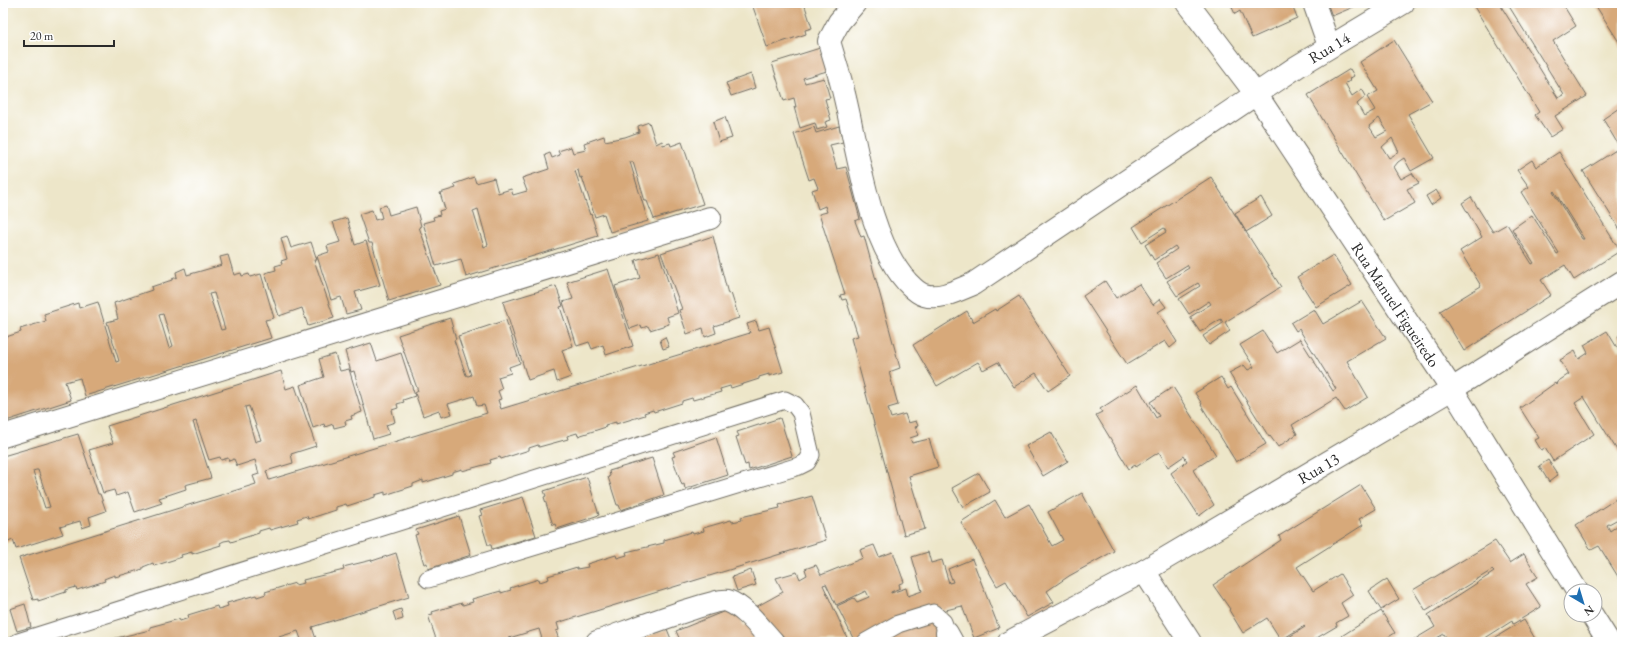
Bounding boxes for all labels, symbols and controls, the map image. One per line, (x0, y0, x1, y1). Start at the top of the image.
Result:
scale bar (24, 22, 114, 48)
street label: Rua 14 (1305, 27, 1354, 68)
text: 20 m (30, 28, 54, 44)
street label: Rua Manuel Figueiredo (1347, 239, 1444, 371)
street label: Rua 13 (1294, 448, 1343, 489)
north arrow (1563, 583, 1603, 623)
text: N (1581, 603, 1597, 619)

